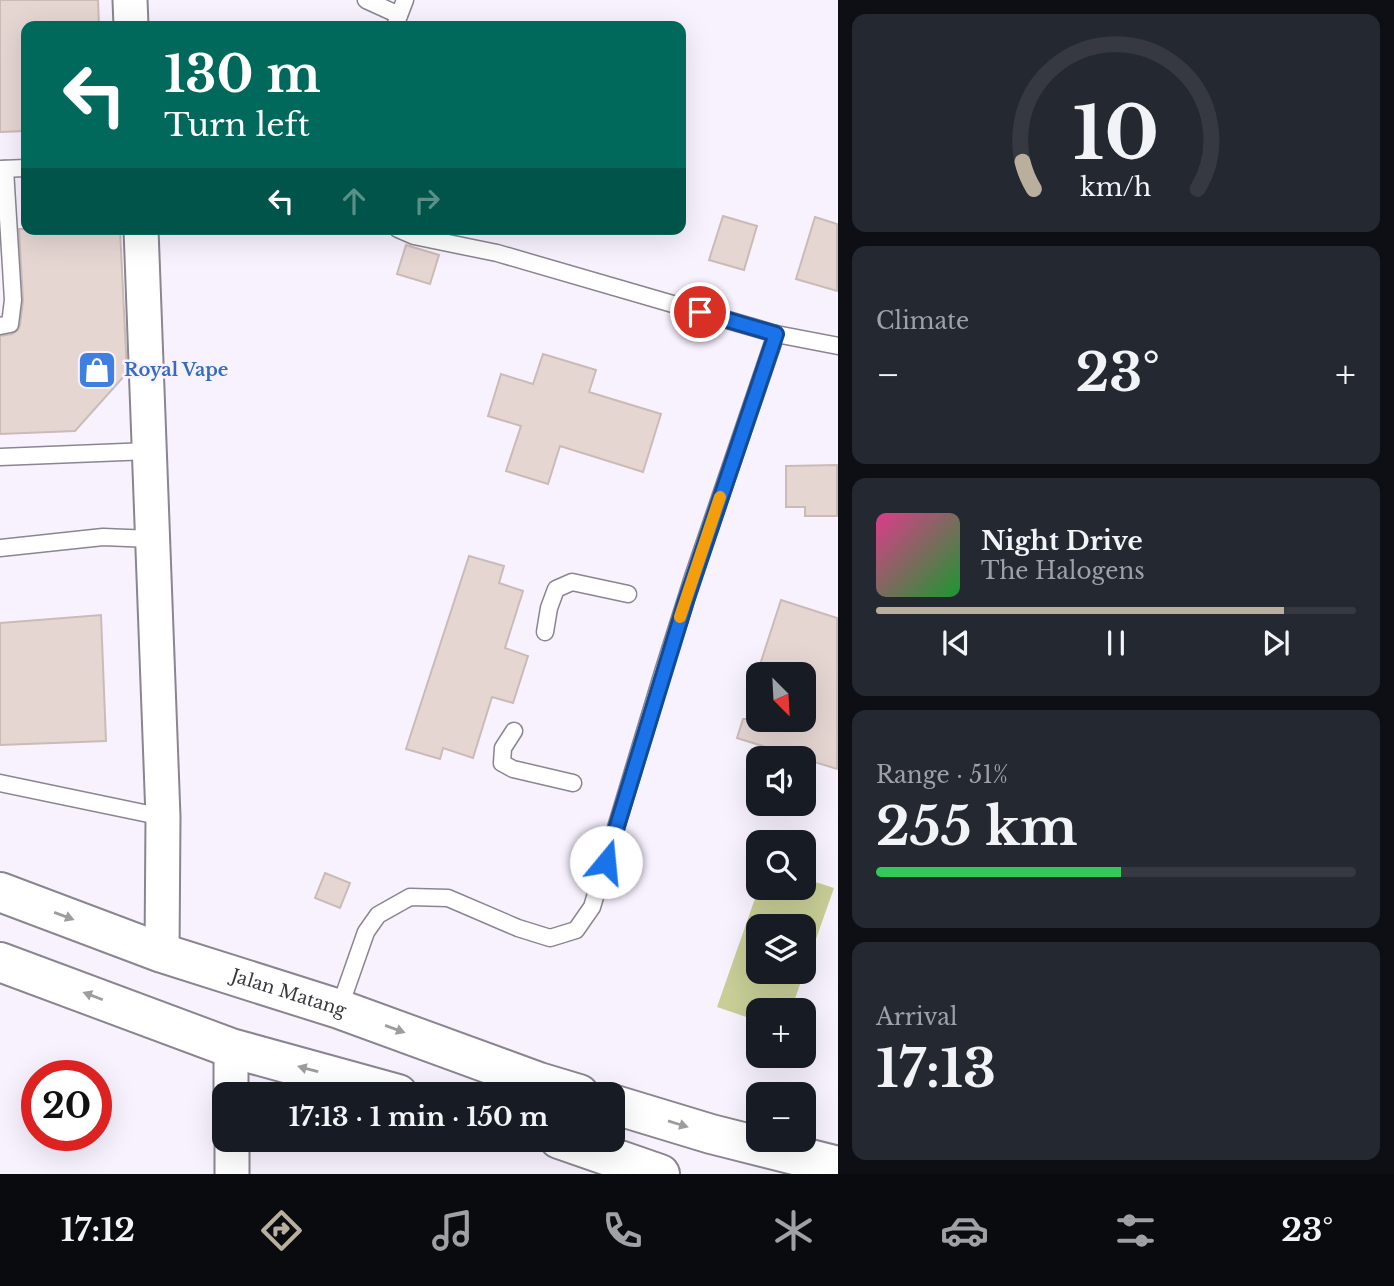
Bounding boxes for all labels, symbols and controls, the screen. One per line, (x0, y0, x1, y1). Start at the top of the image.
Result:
text: 130 m (164, 44, 321, 105)
icon: left (49, 49, 140, 140)
text: 10 (1073, 88, 1159, 179)
text: Turn left (164, 105, 310, 145)
text: km/h (1081, 172, 1151, 203)
icon: left (262, 182, 300, 220)
icon: ahead (335, 182, 373, 220)
icon: right (408, 182, 446, 220)
pin (670, 282, 730, 342)
icon: arrive (681, 293, 719, 331)
text: Climate (876, 307, 969, 335)
text: 23° (1075, 341, 1160, 405)
shop icon: Royal Vape (76, 349, 118, 391)
text: − (876, 351, 900, 398)
text: + (1335, 351, 1356, 398)
place label: Royal Vape (124, 359, 228, 381)
text: Night Drive (981, 525, 1143, 557)
text: The Halogens (981, 557, 1145, 585)
icon: previous (937, 624, 975, 662)
icon: pause (1097, 624, 1135, 662)
icon: next (1257, 624, 1295, 662)
north arrow (746, 662, 816, 732)
map controls (746, 662, 816, 1152)
button: sound (746, 746, 816, 816)
text: Range · 51% (876, 761, 1008, 789)
text: 255 km (876, 795, 1078, 859)
position arrow (569, 825, 643, 899)
button: search (746, 830, 816, 900)
one-way arrow (54, 911, 75, 922)
button: layers (746, 914, 816, 984)
street label: Jalan Matang (227, 964, 350, 1022)
one-way arrow (83, 990, 104, 1001)
button: + (746, 998, 816, 1068)
text: Arrival (876, 1003, 957, 1031)
one-way arrow (385, 1024, 406, 1035)
text: 17:13 (876, 1037, 996, 1101)
speed limit sign: 20 (21, 1060, 112, 1151)
one-way arrow (297, 1063, 319, 1074)
button: − (746, 1082, 816, 1152)
text: 17:13 · 1 min · 150 m (289, 1101, 548, 1133)
one-way arrow (668, 1119, 689, 1129)
icon: directions (257, 1206, 306, 1255)
icon: music (428, 1206, 477, 1255)
icon: phone (598, 1206, 647, 1255)
icon: climate (769, 1206, 818, 1255)
icon: car (940, 1206, 989, 1255)
icon: filters (1111, 1206, 1160, 1255)
text: 17:12 (61, 1210, 135, 1250)
text: 23° (1281, 1210, 1333, 1250)

